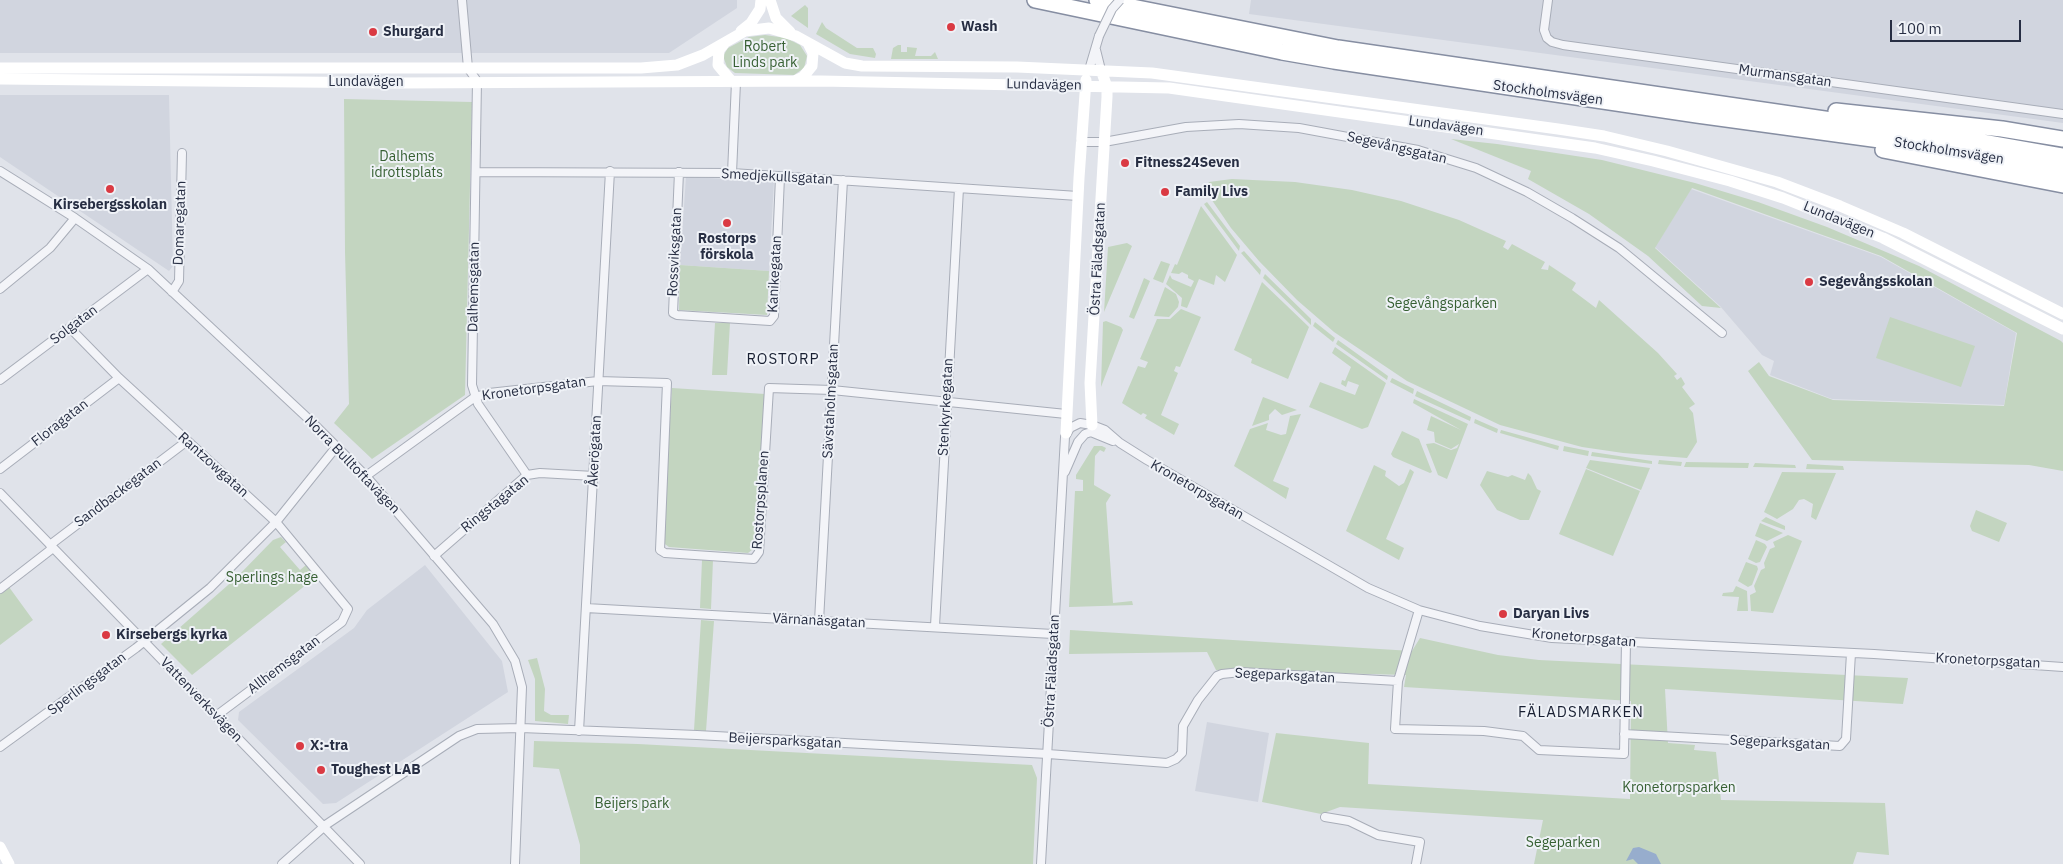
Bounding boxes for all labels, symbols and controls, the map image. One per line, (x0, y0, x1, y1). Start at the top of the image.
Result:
scale bar (1893, 10, 2024, 42)
place label: Wash (961, 19, 998, 35)
text: 100 m (1898, 19, 1942, 38)
marker: Wash (945, 21, 957, 33)
place label: Shurgard (383, 24, 444, 40)
marker: Shurgard (367, 26, 379, 38)
park label: Robert Linds park (733, 39, 797, 72)
street label: Murmansgatan (1737, 61, 1833, 91)
street label: Lundavägen (328, 74, 404, 90)
street label: Lundavägen (1006, 76, 1082, 94)
street label: Stockholmsvägen (1492, 77, 1604, 109)
street label: Lundavägen (1407, 112, 1485, 140)
street label: Segevångsgatan (1345, 128, 1449, 168)
street label: Stockholmsvägen (1893, 134, 2005, 168)
park label: Dalhems idrottsplats (371, 149, 443, 182)
place label: Fitness24Seven (1135, 155, 1240, 171)
marker: Fitness24Seven (1119, 157, 1131, 169)
street label: Smedjekullsgatan (721, 166, 833, 188)
street label: Domaregatan (170, 180, 190, 266)
marker: Kirsebergsskolan (104, 183, 116, 195)
place label: Family Livs (1175, 184, 1248, 200)
marker: Family Livs (1159, 186, 1171, 198)
place label: Kirsebergsskolan (53, 197, 167, 213)
street label: Lundavägen (1801, 198, 1877, 242)
street label: Östra Fäladsgatan (1087, 202, 1109, 316)
street label: Rossviksgatan (664, 207, 686, 297)
marker: Rostorps förskola (721, 217, 733, 229)
place label: Rostorps förskola (698, 231, 756, 264)
street label: Kanikegatan (765, 235, 785, 313)
street label: Dalhemsgatan (465, 242, 483, 332)
place label: Segevångsskolan (1819, 274, 1933, 290)
marker: Segevångsskolan (1803, 276, 1815, 288)
park label: Segevångsparken (1387, 296, 1497, 312)
street label: Solgatan (47, 302, 101, 348)
street label: Sävstaholmsgatan (820, 343, 842, 459)
district label: ROSTORP (746, 351, 820, 369)
street label: Stenkyrkegatan (935, 358, 957, 456)
street label: Kronetorpsgatan (481, 373, 587, 405)
street label: Floragatan (28, 396, 92, 450)
street label: Norra Bulltoftavägen (301, 412, 403, 518)
street label: Åkerögatan (585, 415, 605, 487)
street label: Rantzowgatan (174, 429, 252, 501)
street label: Rostorpsplanen (749, 450, 773, 550)
street label: Sandbackegatan (71, 455, 165, 531)
street label: Kronetorpsgatan (1147, 456, 1247, 524)
street label: Ringstagatan (458, 472, 532, 536)
park label: Sperlings hage (226, 570, 318, 586)
place label: Daryan Livs (1513, 606, 1589, 622)
marker: Daryan Livs (1497, 608, 1509, 620)
street label: Värnanäsgatan (772, 610, 866, 632)
street label: Östra Fäladsgatan (1041, 614, 1063, 728)
street label: Kronetorpsgatan (1531, 625, 1637, 651)
place label: Kirsebergs kyrka (116, 627, 227, 643)
marker: Kirsebergs kyrka (100, 629, 112, 641)
street label: Allhemsgatan (245, 632, 323, 698)
street label: Sperlingsgatan (45, 649, 129, 719)
street label: Kronetorpsgatan (1935, 650, 2041, 672)
street label: Vattenverksvägen (156, 654, 246, 746)
street label: Segeparksgatan (1234, 665, 1336, 687)
district label: FÄLADSMARKEN (1517, 704, 1645, 722)
street label: Beijersparksgatan (728, 730, 842, 752)
street label: Segeparksgatan (1729, 732, 1831, 754)
place label: X:-tra (310, 738, 348, 754)
marker: X:-tra (294, 740, 306, 752)
place label: Toughest LAB (331, 762, 421, 778)
marker: Toughest LAB (315, 764, 327, 776)
park label: Kronetorpsparken (1622, 780, 1736, 796)
park label: Beijers park (595, 796, 669, 812)
park label: Segeparken (1526, 835, 1600, 851)

